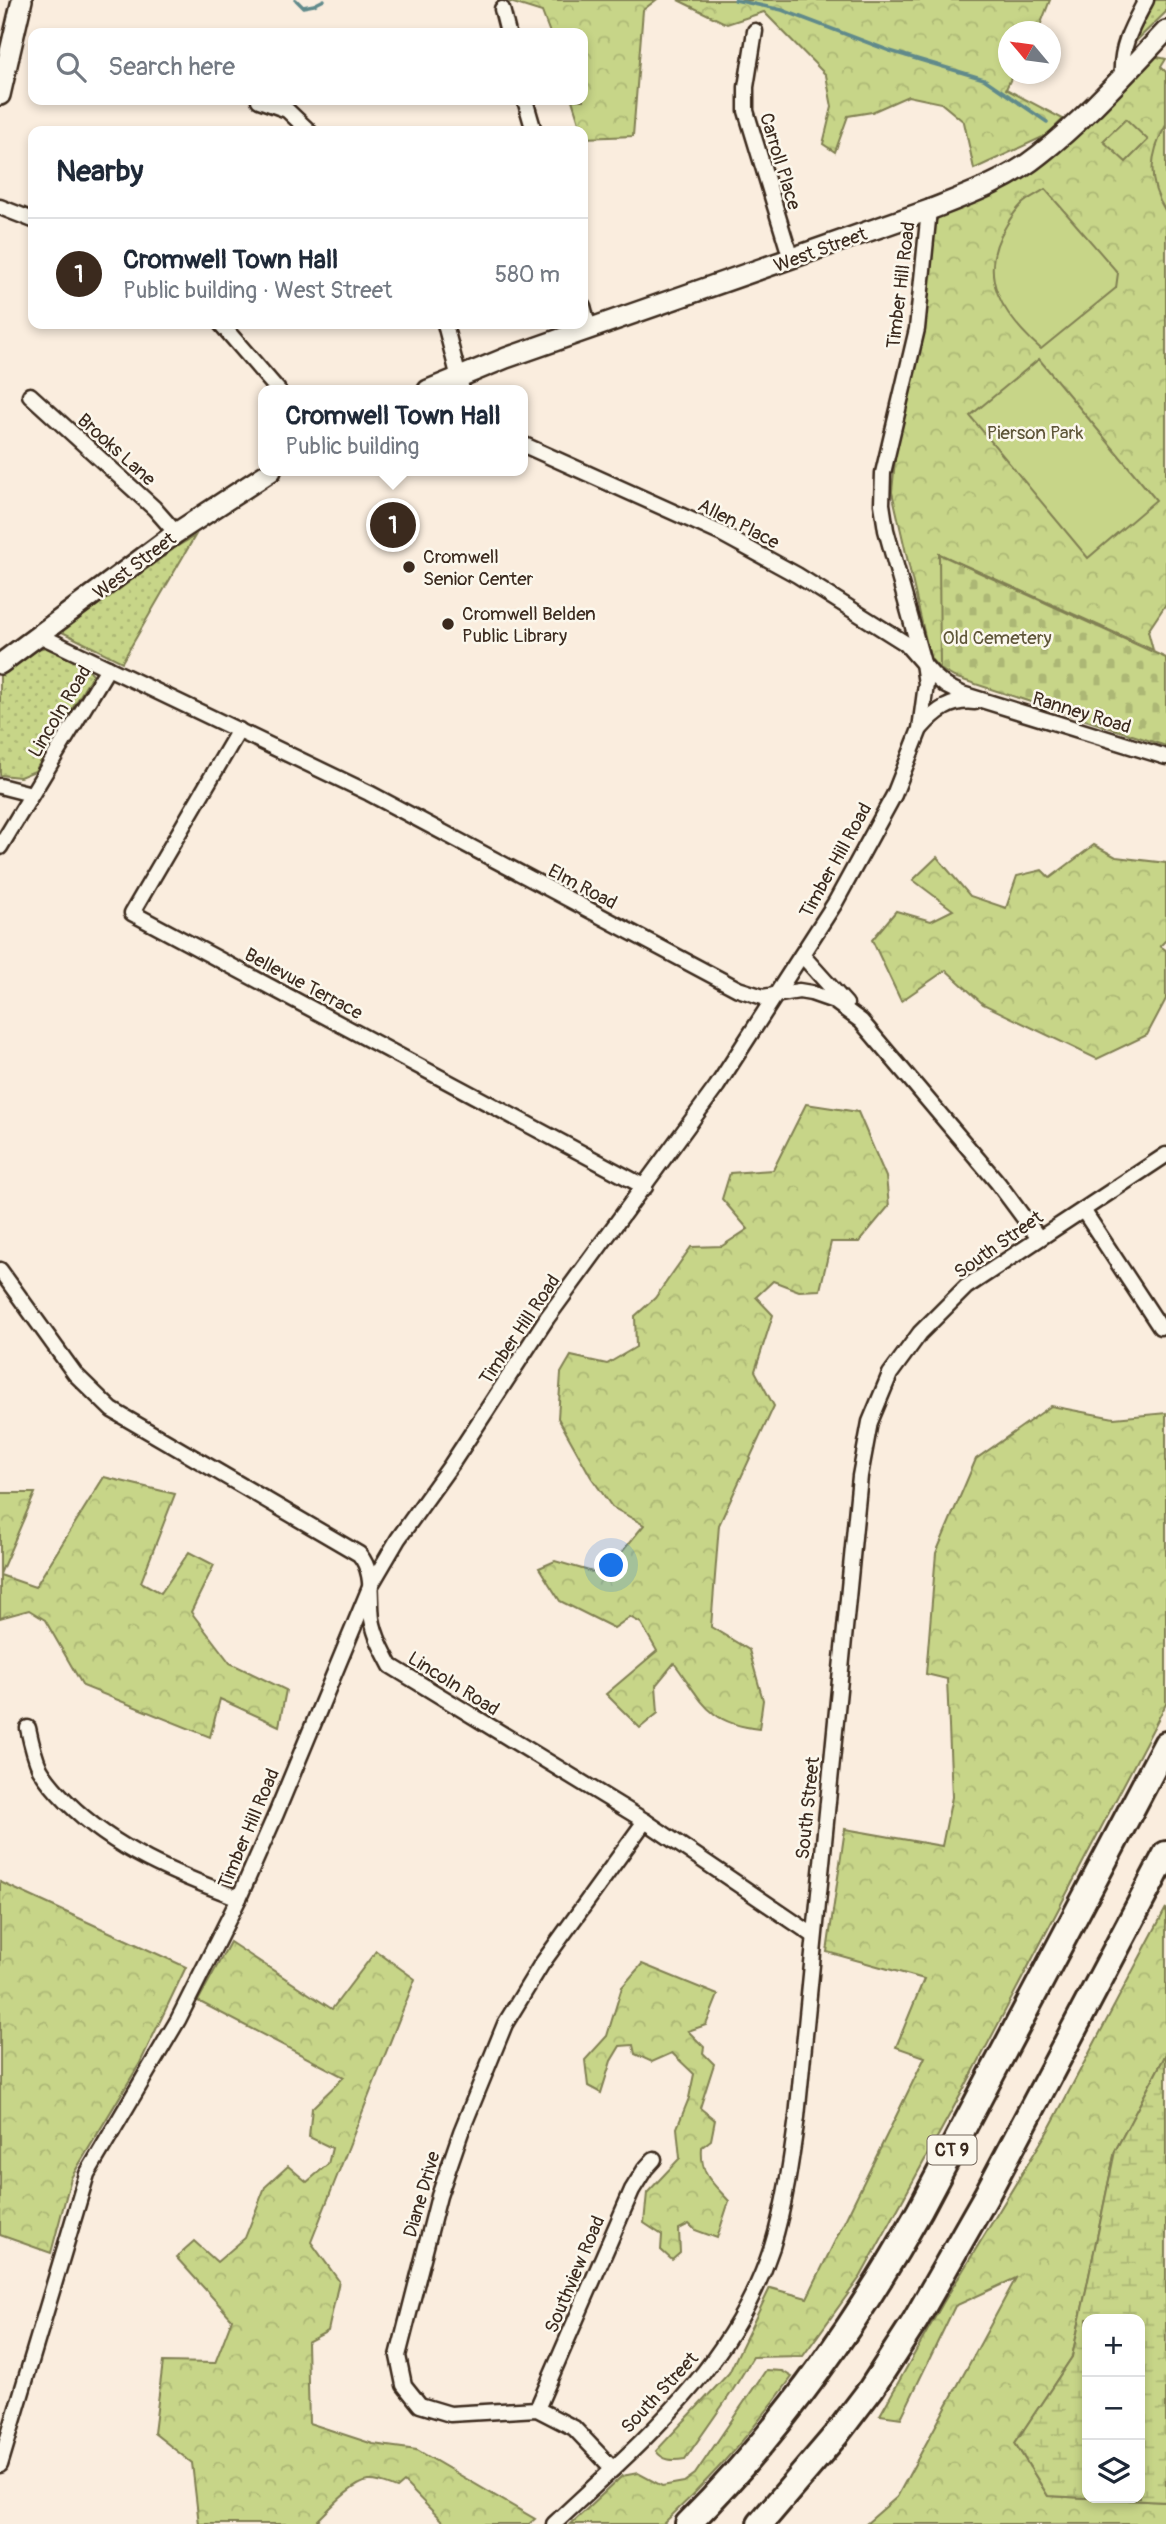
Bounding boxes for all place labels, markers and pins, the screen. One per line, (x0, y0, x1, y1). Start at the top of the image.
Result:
pin: 1 (370, 499, 416, 551)
place label: Cromwell Senior Center (423, 545, 534, 591)
marker: Cromwell Senior Center (401, 559, 417, 575)
place label: Cromwell Belden Public Library (462, 602, 596, 648)
marker: Cromwell Belden Public Library (440, 616, 456, 632)

